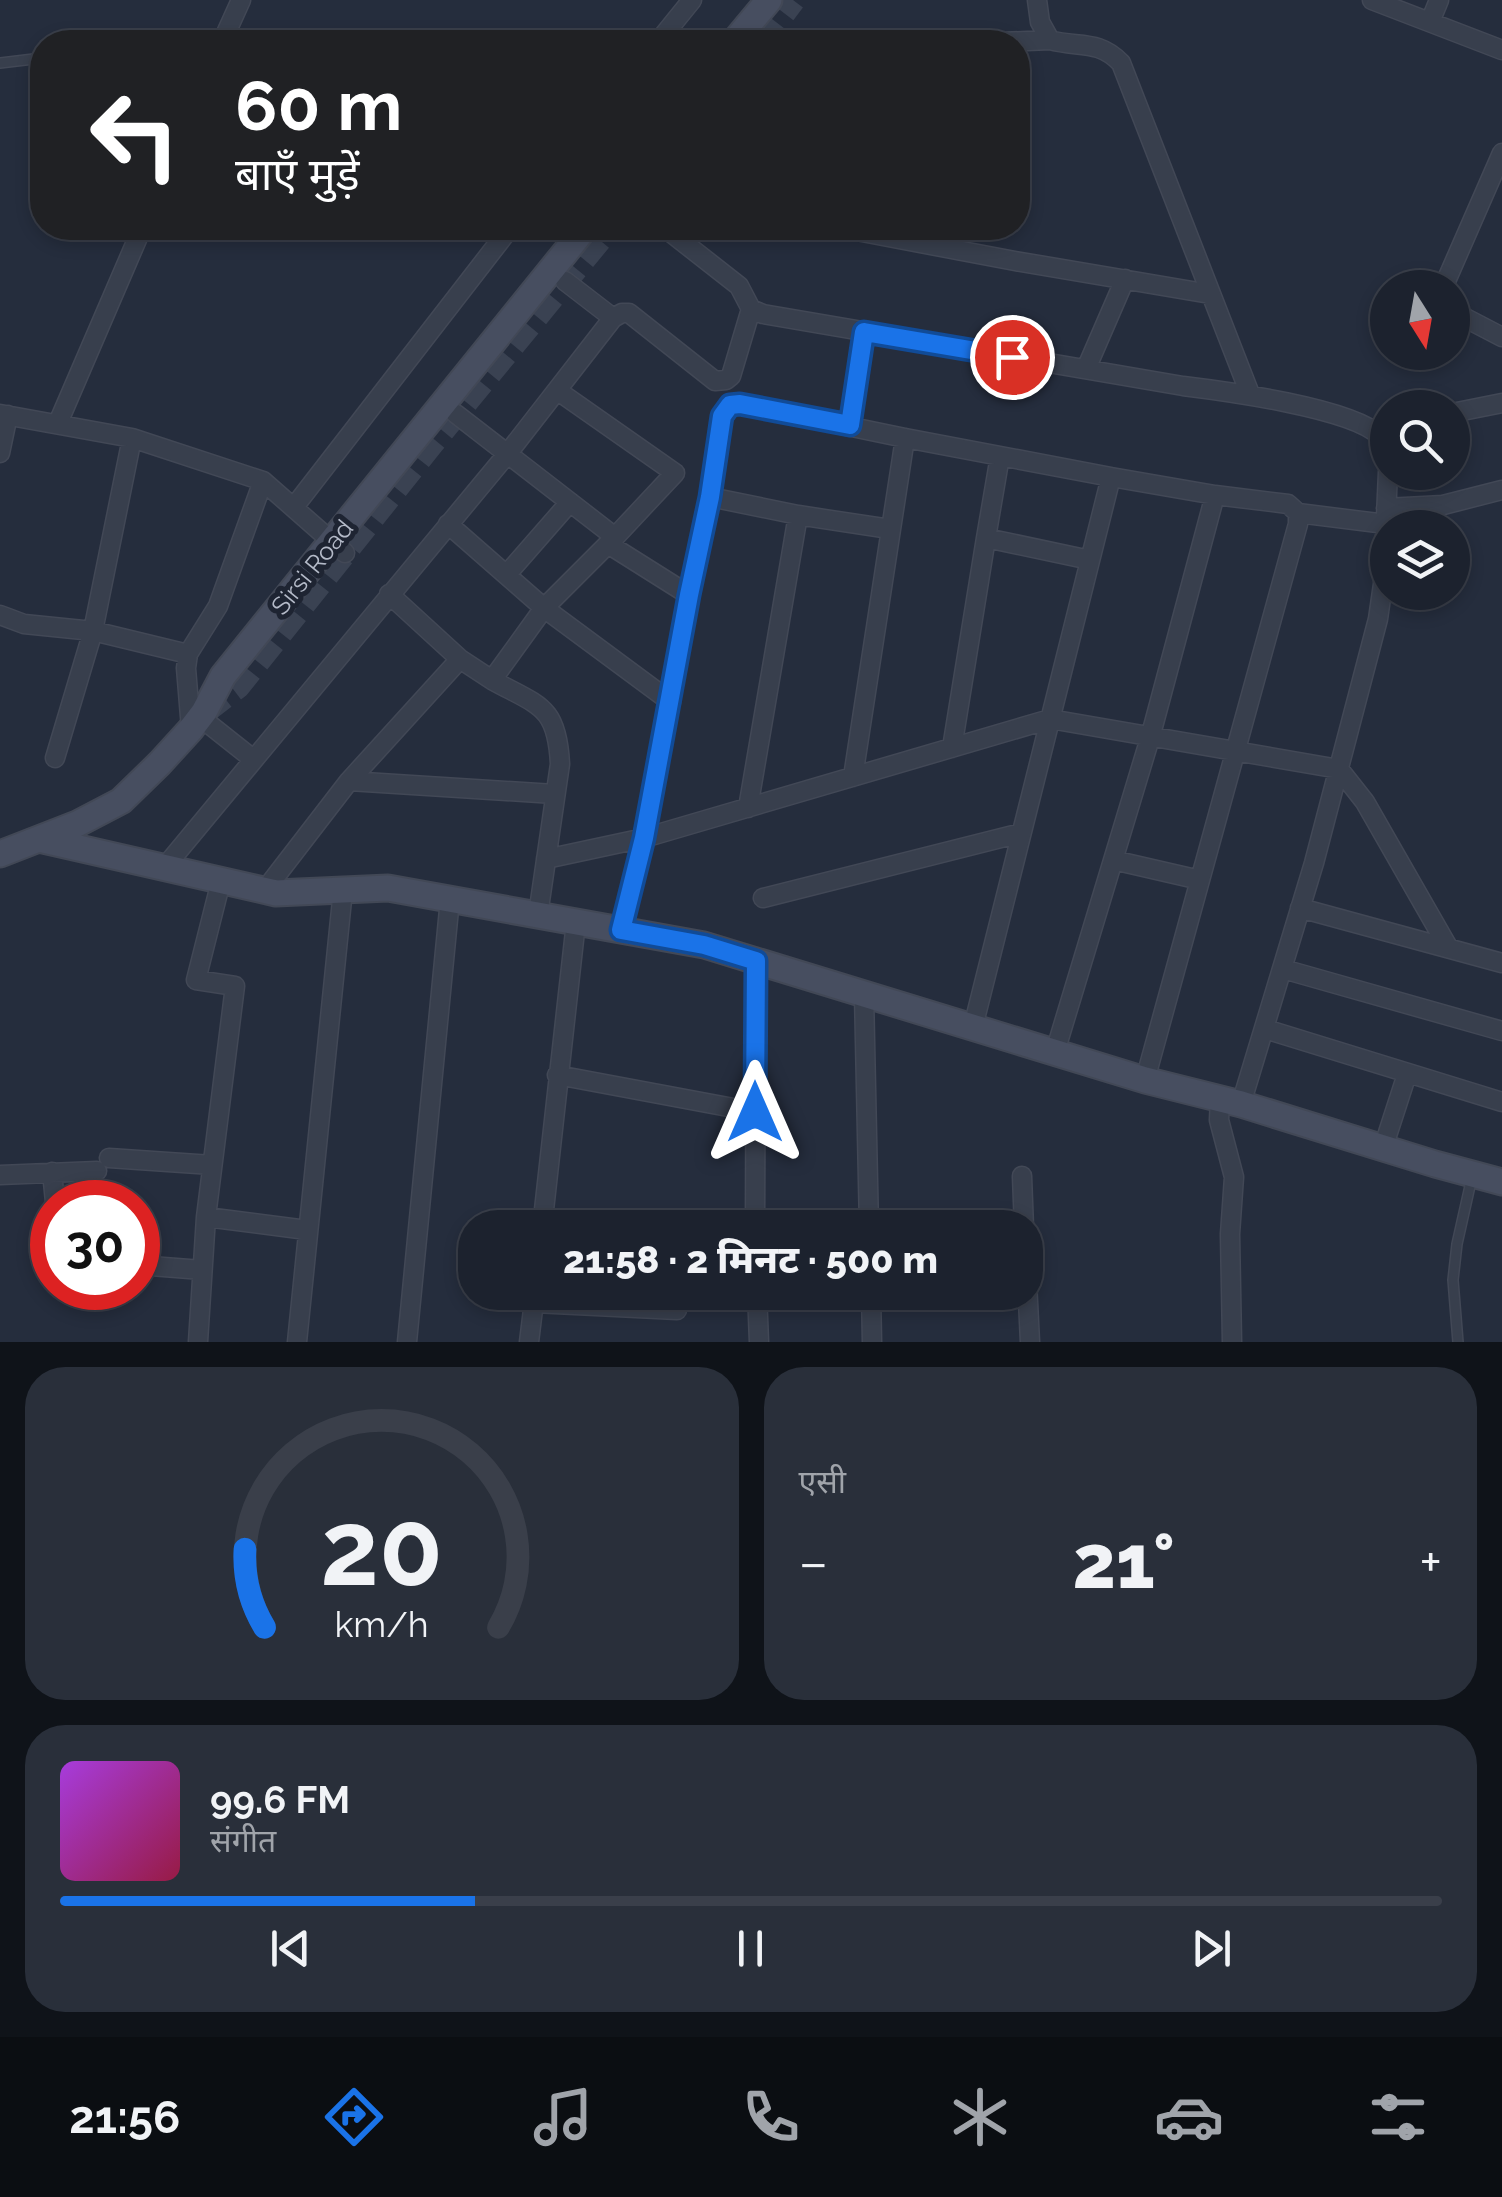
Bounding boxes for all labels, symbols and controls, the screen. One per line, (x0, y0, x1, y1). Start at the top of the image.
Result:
text: 60 m (235, 64, 402, 146)
icon: left (70, 70, 200, 200)
text: बाएँ मुड़ें (235, 148, 360, 201)
north arrow (1370, 270, 1470, 370)
map controls (1370, 270, 1470, 610)
pin (970, 315, 1055, 400)
icon: arrive (985, 330, 1040, 385)
button: search (1370, 390, 1470, 490)
button: layers (1370, 510, 1470, 610)
street label: Sirsi Road (265, 514, 359, 620)
position arrow (703, 1060, 807, 1164)
speed limit sign: 30 (30, 1180, 160, 1310)
text: 21:58 · 2 मिनट · 500 m (563, 1237, 938, 1282)
text: एसी (799, 1463, 846, 1500)
text: 20 (320, 1487, 443, 1609)
text: 21° (1072, 1517, 1175, 1606)
text: − (799, 1530, 828, 1595)
text: + (1419, 1530, 1442, 1595)
text: km/h (335, 1603, 429, 1645)
text: 99.6 FM (210, 1777, 350, 1822)
text: संगीत (210, 1822, 276, 1859)
icon: previous (263, 1921, 318, 1976)
icon: pause (723, 1921, 778, 1976)
icon: next (1184, 1921, 1239, 1976)
icon: directions (319, 2082, 389, 2152)
icon: music (528, 2082, 598, 2152)
icon: phone (736, 2082, 806, 2152)
icon: climate (945, 2082, 1015, 2152)
icon: car (1154, 2082, 1224, 2152)
icon: filters (1363, 2082, 1433, 2152)
text: 21:56 (69, 2091, 180, 2144)

